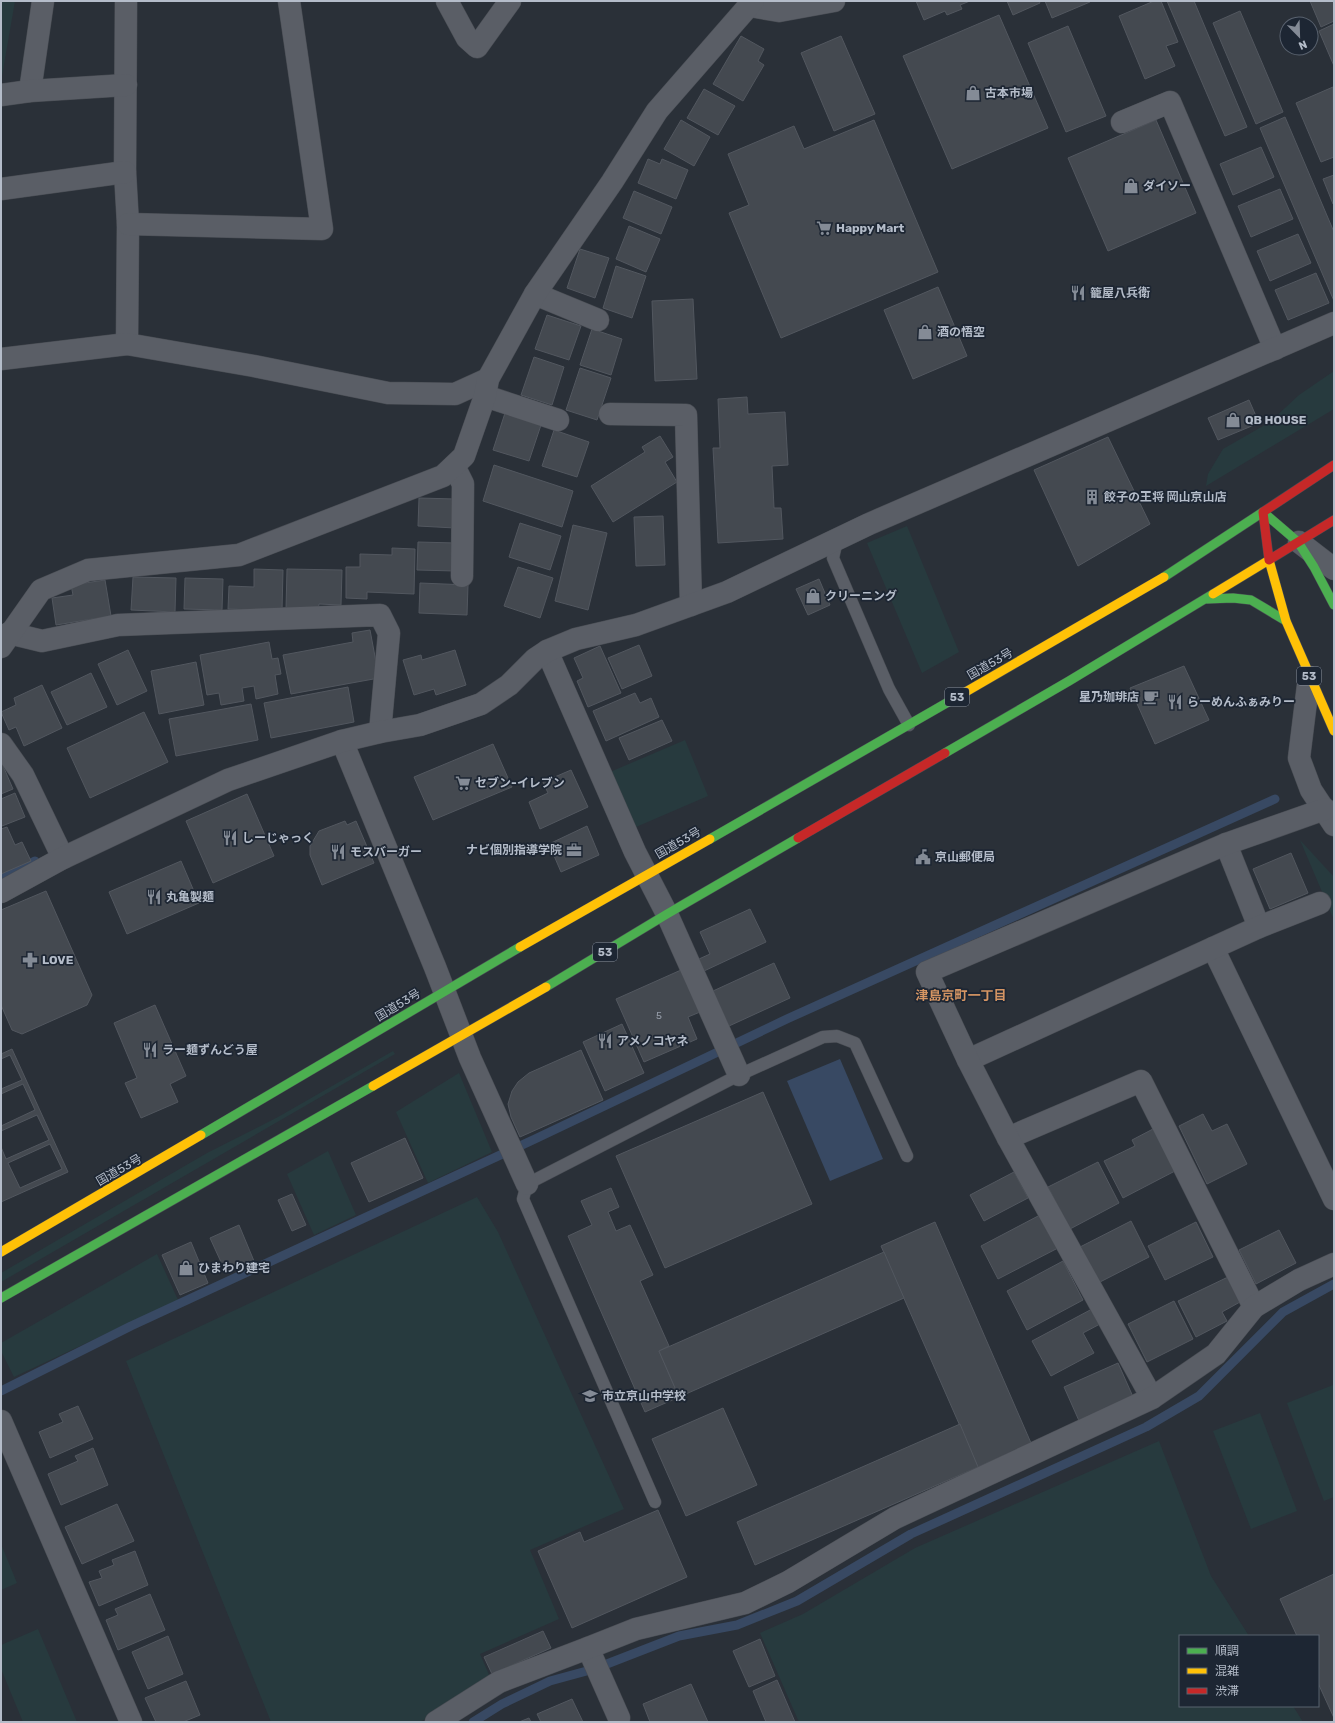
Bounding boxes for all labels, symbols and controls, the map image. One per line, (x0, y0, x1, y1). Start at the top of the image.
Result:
north arrow (1279, 16, 1319, 56)
text: N (1296, 37, 1309, 52)
shop icon: 古本市場 (964, 84, 982, 102)
place label: 古本市場 (985, 86, 1033, 100)
shop icon: ダイソー (1122, 177, 1140, 195)
place label: ダイソー (1143, 179, 1191, 193)
supermarket icon: Happy Mart (815, 219, 833, 237)
place label: Happy Mart (836, 221, 905, 235)
restaurant icon: 籠屋八兵衛 (1069, 284, 1087, 302)
place label: 籠屋八兵衛 (1090, 286, 1150, 300)
shop icon: 酒の悟空 (916, 323, 934, 341)
place label: 酒の悟空 (937, 325, 985, 339)
shop icon: QB HOUSE (1224, 411, 1242, 429)
place label: QB HOUSE (1245, 413, 1307, 427)
building icon: 餃子の王将 岡山京山店 (1083, 488, 1101, 506)
place label: 餃子の王将 岡山京山店 (1103, 490, 1227, 504)
shop icon: クリーニング (804, 587, 822, 605)
place label: クリーニング (825, 589, 897, 603)
street label: 国道53号 (965, 645, 1015, 683)
road number: 53 (1297, 667, 1321, 685)
road number: 53 (945, 688, 969, 706)
cafe icon: 星乃珈琲店 (1142, 688, 1160, 706)
place label: 星乃珈琲店 (1079, 690, 1139, 704)
restaurant icon: らーめんふぁみりー (1166, 693, 1184, 711)
place label: らーめんふぁみりー (1187, 695, 1295, 709)
supermarket icon: セブン-イレブン (454, 774, 472, 792)
place label: セブン-イレブン (475, 776, 565, 790)
street label: 国道53号 (653, 824, 703, 862)
restaurant icon: しーじゃっく (221, 829, 239, 847)
place label: しーじゃっく (242, 831, 314, 845)
office icon: ナビ個別指導学院 (565, 841, 583, 859)
restaurant icon: モスバーガー (329, 843, 347, 861)
place label: ナビ個別指導学院 (466, 843, 562, 857)
place label: モスバーガー (350, 845, 422, 859)
public building icon: 京山郵便局 (914, 848, 932, 866)
place label: 京山郵便局 (935, 850, 995, 864)
restaurant icon: 丸亀製麺 (145, 888, 163, 906)
place label: 丸亀製麺 (166, 890, 214, 904)
road number: 53 (593, 943, 617, 961)
pharmacy icon: LOVE (21, 951, 39, 969)
place label: LOVE (42, 953, 74, 967)
street label: 国道53号 (373, 986, 423, 1024)
district label: 津島京町一丁目 (915, 988, 1007, 1003)
house number: 5 (656, 1010, 662, 1022)
restaurant icon: アメノコヤネ (596, 1032, 614, 1050)
place label: アメノコヤネ (617, 1034, 688, 1048)
restaurant icon: ラー麺ずんどう屋 (141, 1041, 159, 1059)
place label: ラー麺ずんどう屋 (162, 1043, 258, 1057)
street label: 国道53号 (94, 1151, 144, 1189)
shop icon: ひまわり建宅 (177, 1259, 195, 1277)
place label: ひまわり建宅 (198, 1261, 270, 1275)
school or university icon: 市立京山中学校 (581, 1387, 599, 1405)
place label: 市立京山中学校 (602, 1389, 686, 1403)
legend (1179, 1635, 1319, 1707)
text: 順調 (1215, 1644, 1239, 1658)
text: 混雑 (1215, 1664, 1239, 1678)
text: 渋滞 (1215, 1684, 1239, 1698)

